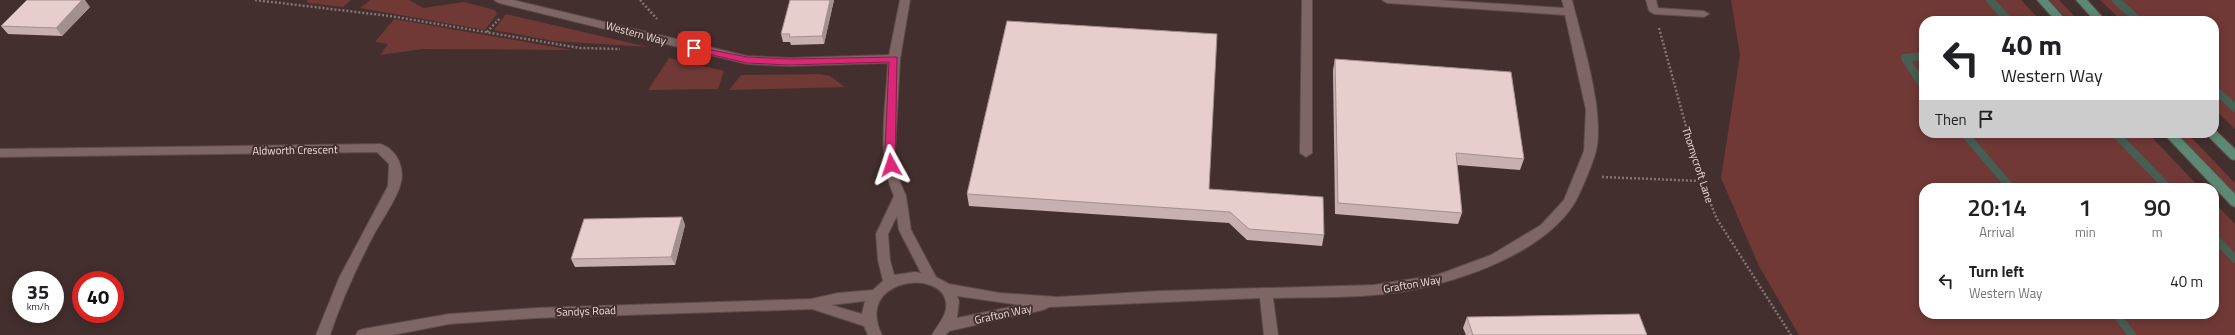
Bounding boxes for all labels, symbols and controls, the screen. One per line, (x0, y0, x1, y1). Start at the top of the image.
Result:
street label: Western Way (604, 17, 669, 49)
text: 40 m (2001, 23, 2062, 66)
pin (677, 31, 711, 65)
icon: left (1935, 32, 1987, 84)
icon: arrive (683, 37, 705, 59)
text: Western Way (2001, 62, 2103, 89)
text: Then (1935, 108, 1967, 131)
icon: arrive (1975, 108, 1997, 130)
street label: Thornycroft Lane (1678, 125, 1718, 205)
street label: Aldworth Crescent (252, 141, 338, 159)
position arrow (870, 144, 912, 186)
text: 20:14 (1967, 189, 2027, 225)
text: 1 (2079, 189, 2092, 225)
text: 90 (2144, 189, 2171, 225)
text: Arrival (1979, 222, 2015, 242)
text: min (2075, 222, 2096, 242)
text: m (2152, 222, 2163, 242)
text: Turn left (1969, 260, 2024, 283)
icon: left (1935, 270, 1957, 292)
text: 40 m (2170, 270, 2203, 293)
speed limit sign: 40 (72, 271, 124, 323)
street label: Grafton Way (1382, 271, 1443, 297)
text: 35 (27, 276, 49, 307)
text: Western Way (1969, 283, 2042, 303)
text: km/h (27, 299, 49, 314)
street label: Grafton Way (973, 300, 1034, 328)
street label: Sandys Road (556, 302, 616, 320)

